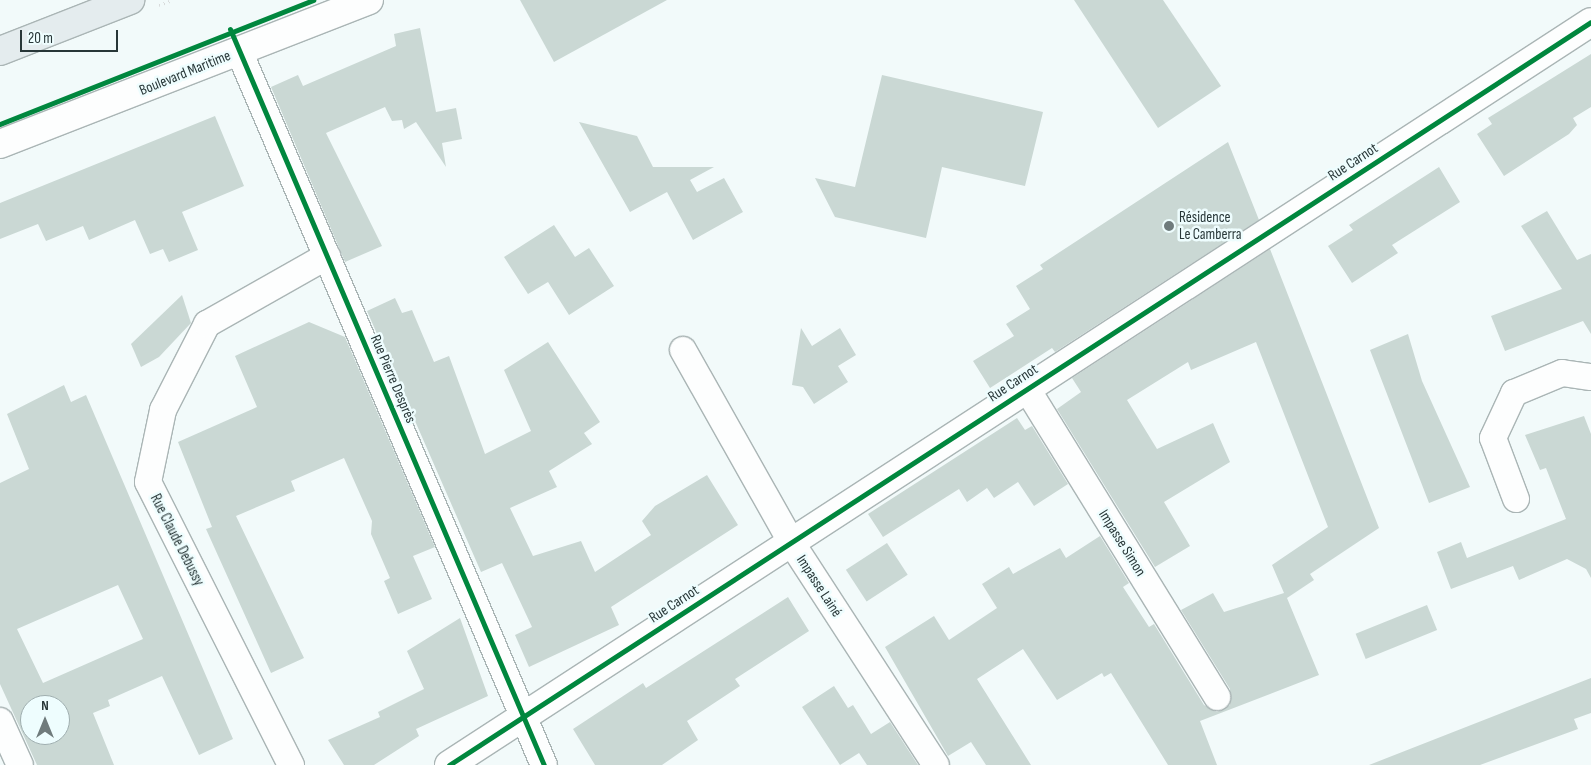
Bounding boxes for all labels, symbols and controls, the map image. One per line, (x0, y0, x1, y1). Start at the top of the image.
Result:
scale bar (22, 20, 120, 52)
text: 20 m (28, 29, 53, 48)
street label: Boulevard Maritime (137, 47, 233, 99)
street label: Rue Carnot (1325, 139, 1381, 185)
place label: Résidence Le Camberra (1179, 208, 1242, 243)
marker: Résidence Le Camberra (1163, 220, 1175, 232)
street label: Rue Pierre Desprès (366, 332, 420, 426)
street label: Rue Carnot (985, 360, 1041, 406)
street label: Rue Claude Debussy (146, 491, 208, 589)
street label: Impasse Simon (1094, 506, 1150, 580)
street label: Impasse Lainé (792, 552, 846, 620)
street label: Rue Carnot (646, 581, 702, 627)
north arrow (20, 695, 70, 745)
text: N (41, 697, 49, 714)

